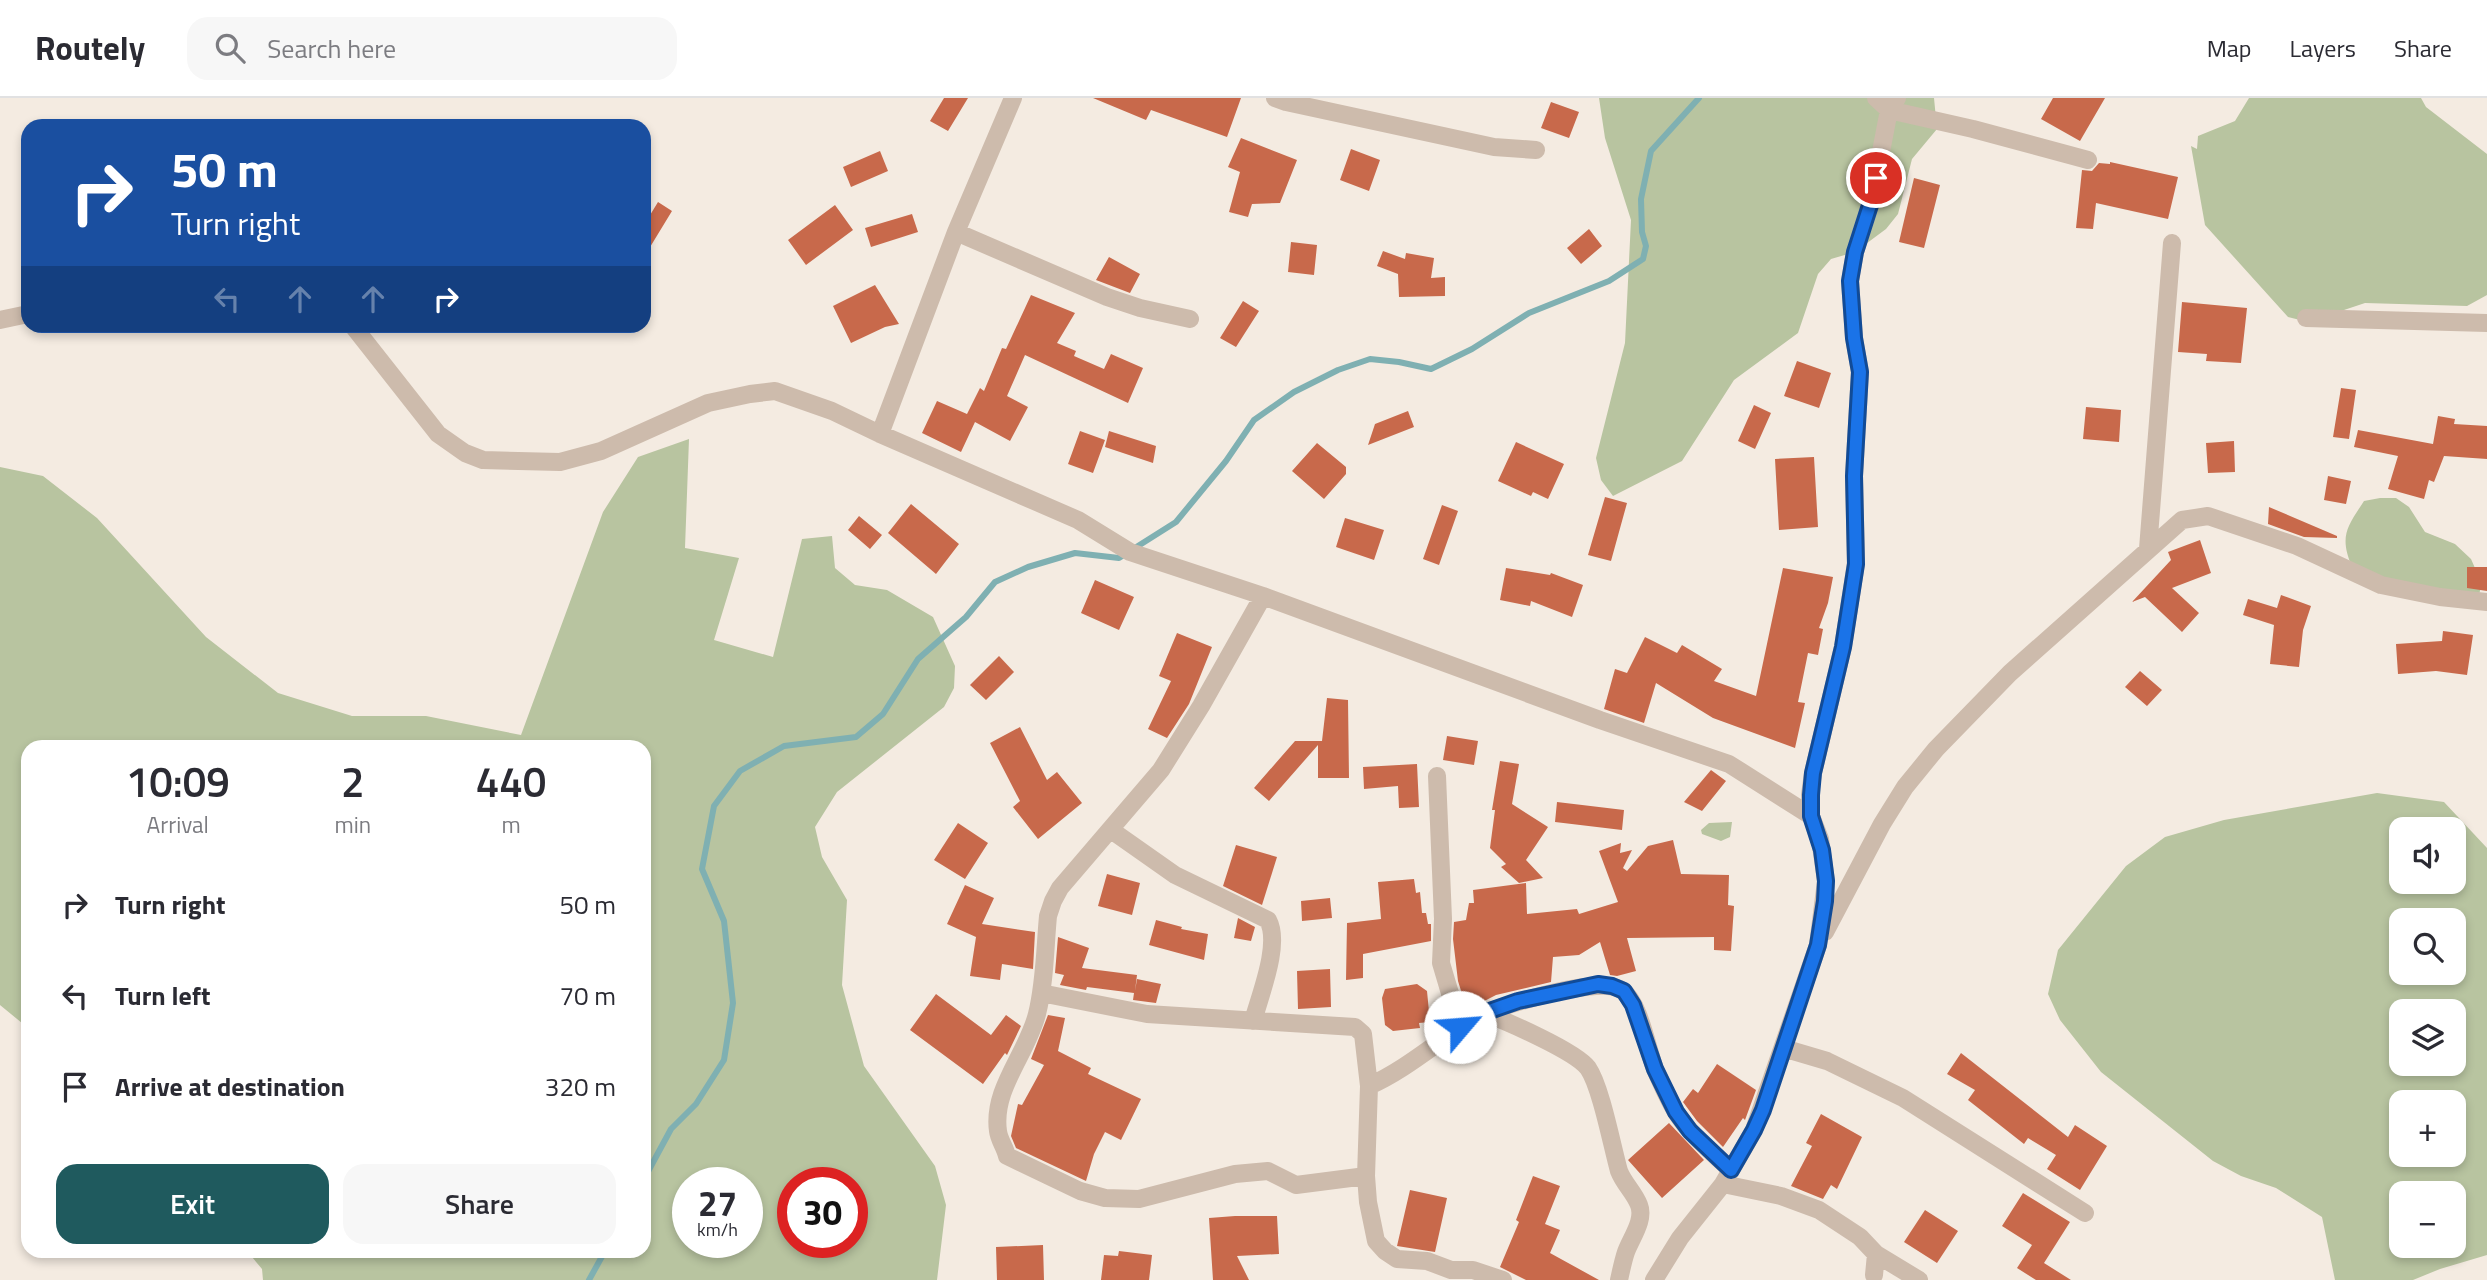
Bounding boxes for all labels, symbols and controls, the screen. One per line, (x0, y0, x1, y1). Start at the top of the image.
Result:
search box (187, 17, 677, 80)
text: Routely (35, 23, 145, 73)
icon: search (211, 29, 249, 67)
text: Search here (267, 29, 396, 68)
text: Map (2207, 30, 2252, 66)
text: Layers (2290, 30, 2356, 66)
text: Share (2394, 30, 2452, 66)
text: 50 m (171, 131, 278, 206)
icon: right (56, 147, 147, 238)
pin (1846, 148, 1906, 208)
icon: arrive (1857, 159, 1895, 197)
text: Turn right (171, 199, 300, 247)
icon: left (208, 280, 246, 318)
icon: ahead (281, 280, 319, 318)
icon: ahead (354, 280, 392, 318)
icon: right (427, 280, 465, 318)
text: 10:09 (126, 749, 230, 813)
text: 2 (341, 749, 365, 813)
text: 440 (476, 749, 546, 813)
text: Arrival (147, 807, 209, 842)
text: min (334, 807, 371, 842)
text: m (501, 807, 521, 842)
map controls (2389, 817, 2466, 1258)
button: sound (2389, 817, 2466, 894)
text: Turn right (115, 885, 226, 924)
text: 50 m (559, 885, 616, 924)
icon: right (56, 886, 94, 924)
button: search (2389, 908, 2466, 985)
text: Turn left (115, 976, 210, 1015)
text: 70 m (559, 976, 616, 1015)
icon: left (56, 977, 94, 1015)
position arrow (1423, 990, 1497, 1064)
button: layers (2389, 999, 2466, 1076)
text: Arrive at destination (115, 1067, 345, 1106)
text: 320 m (545, 1067, 616, 1106)
icon: arrive (56, 1068, 94, 1106)
button: + (2389, 1090, 2466, 1167)
button: Exit (56, 1164, 329, 1244)
button: Share (343, 1164, 616, 1244)
speed limit sign: 30 (777, 1167, 868, 1258)
text: 27 (698, 1176, 737, 1230)
button: − (2389, 1181, 2466, 1258)
text: km/h (697, 1216, 738, 1243)

